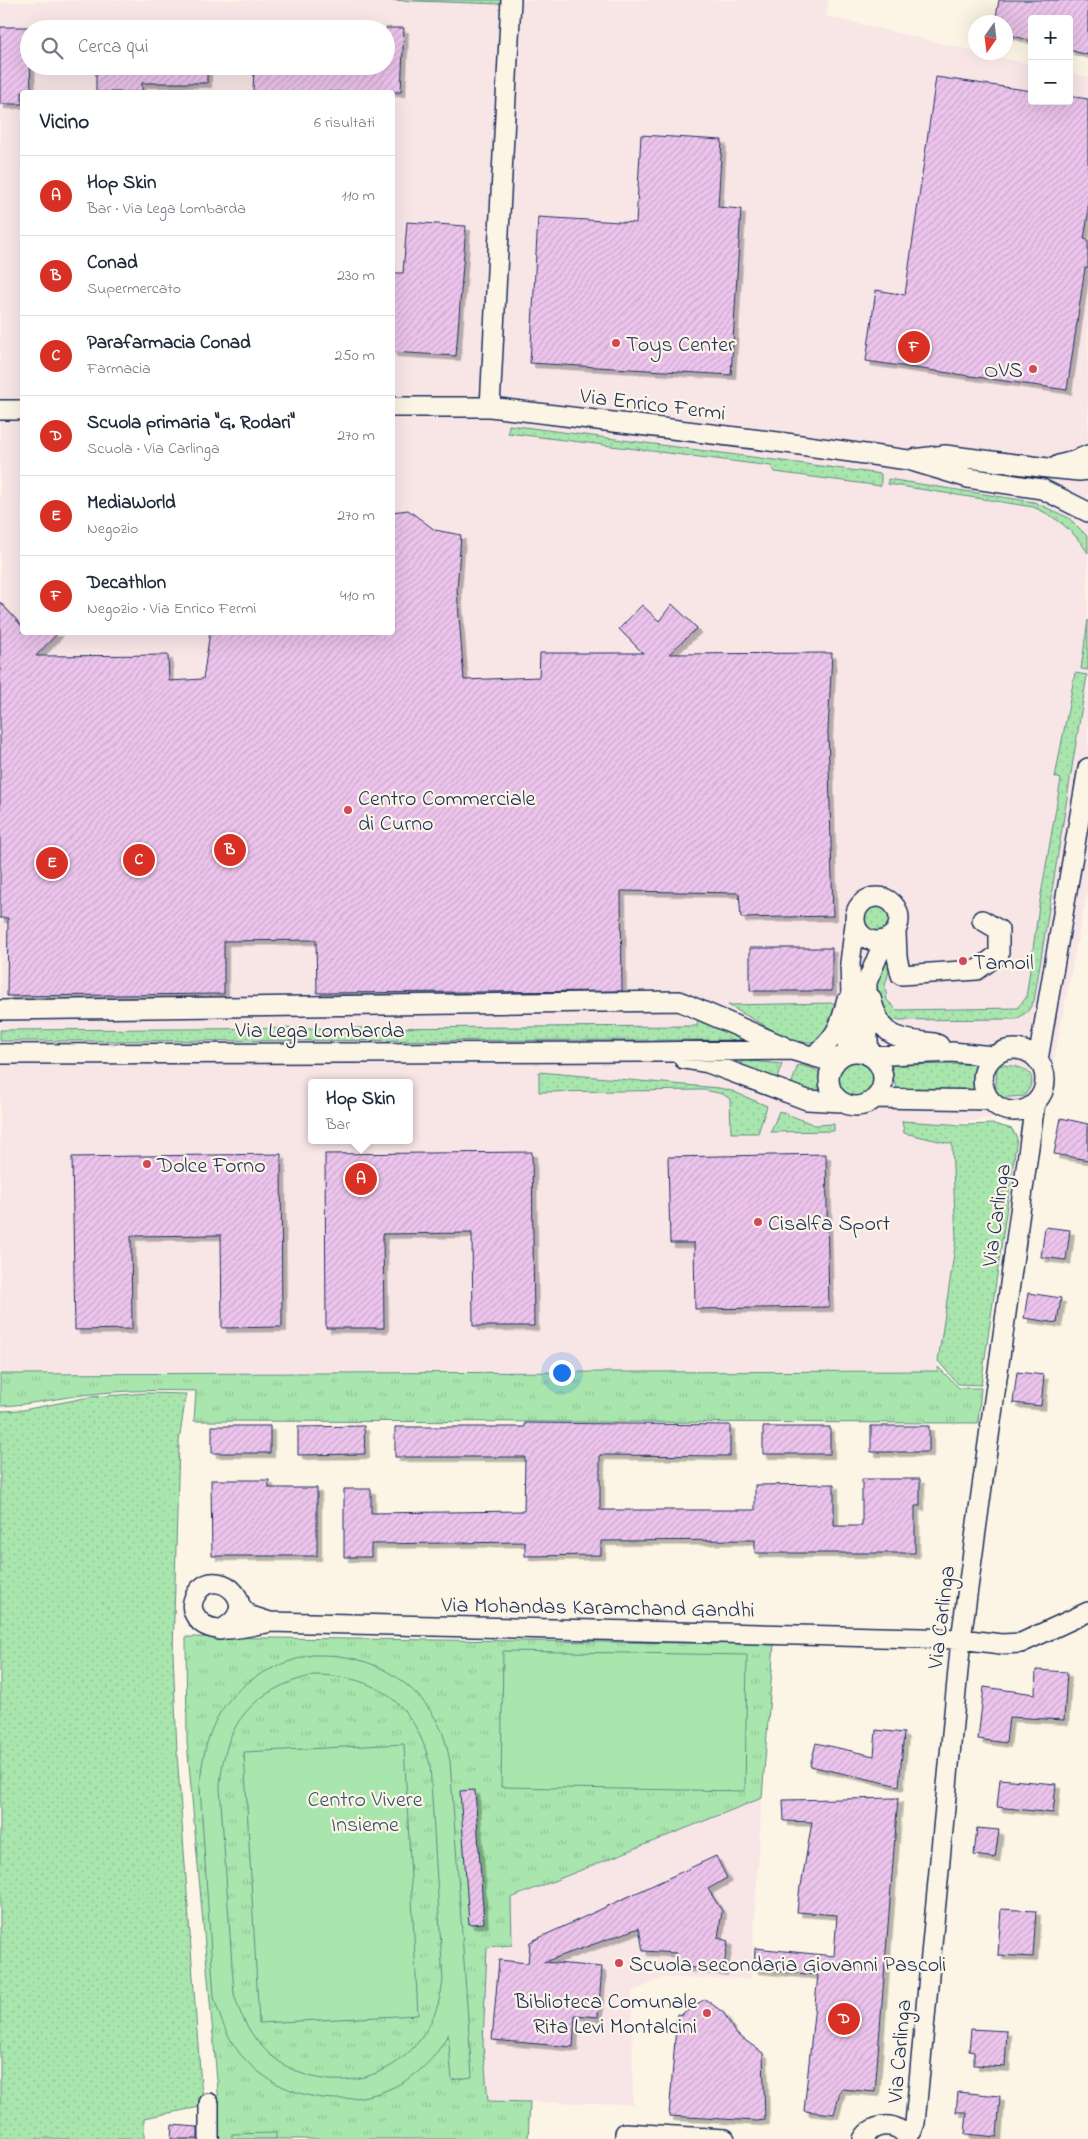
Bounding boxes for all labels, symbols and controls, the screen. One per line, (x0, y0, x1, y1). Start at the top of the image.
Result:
north arrow (968, 15, 1013, 60)
map controls (1028, 15, 1073, 105)
button: + (1028, 15, 1073, 60)
search box (20, 20, 395, 75)
icon: search (38, 34, 66, 62)
text: Cerca qui (78, 34, 148, 61)
button: − (1028, 60, 1073, 105)
text: Vicino (40, 108, 89, 138)
text: 6 risultati (314, 111, 375, 135)
text: Hop Skin (87, 170, 156, 197)
text: A (51, 184, 61, 208)
text: 110 m (341, 184, 375, 208)
text: Bar · Via Lega Lombarda (87, 197, 246, 221)
text: Conad (87, 250, 138, 277)
text: B (51, 264, 61, 288)
text: 230 m (337, 264, 375, 288)
text: Supermercato (87, 277, 181, 301)
pin: F (898, 328, 930, 366)
text: Parafarmacia Conad (87, 330, 251, 357)
place label: Toys Center (626, 330, 735, 363)
marker: Toys Center (610, 337, 622, 349)
text: C (52, 344, 60, 368)
text: 250 m (335, 344, 375, 368)
place label: OVS (984, 356, 1023, 388)
text: Farmacia (87, 357, 151, 381)
marker: OVS (1027, 363, 1039, 375)
street label: Via Enrico Fermi (577, 381, 727, 431)
text: Scuola primaria "G. Rodari" (87, 410, 295, 437)
text: D (50, 424, 62, 448)
text: 270 m (337, 424, 375, 448)
text: Scuola · Via Carlinga (87, 437, 220, 461)
text: MediaWorld (87, 490, 176, 517)
text: E (51, 504, 61, 528)
text: 270 m (337, 504, 375, 528)
text: Negozio (87, 517, 138, 541)
text: Decathlon (87, 570, 166, 597)
text: F (51, 584, 61, 608)
text: 410 m (340, 584, 375, 608)
text: Negozio · Via Enrico Fermi (87, 597, 256, 621)
place label: Centro Commerciale di Curno (358, 784, 536, 841)
marker: Centro Commerciale di Curno (342, 804, 354, 816)
pin: B (214, 831, 246, 869)
pin: C (123, 841, 155, 879)
pin: E (36, 844, 68, 882)
place label: Tamoil (973, 948, 1034, 980)
marker: Tamoil (957, 955, 969, 967)
street label: Via Lega Lombarda (234, 1016, 405, 1049)
popup (308, 1079, 413, 1144)
text: Hop Skin (326, 1086, 395, 1113)
text: Bar (326, 1113, 350, 1137)
place label: Dolce Forno (156, 1151, 266, 1183)
marker: Dolce Forno (141, 1158, 153, 1170)
pin: A (345, 1160, 377, 1198)
street label: Via Carlinga (975, 1162, 1022, 1270)
place label: Cisalfa Sport (768, 1209, 891, 1241)
marker: Cisalfa Sport (752, 1216, 764, 1228)
your location (549, 1360, 575, 1386)
street label: Via Carlinga (921, 1564, 966, 1672)
street label: Via Mohandas Karamchand Gandhi (440, 1590, 755, 1628)
park label: Centro Vivere Insieme (307, 1785, 423, 1842)
place label: Scuola secondaria Giovanni Pascoli (629, 1950, 946, 1982)
marker: Scuola secondaria Giovanni Pascoli (613, 1957, 625, 1969)
place label: Biblioteca Comunale Rita Levi Montalcini (513, 1987, 697, 2044)
street label: Via Carlinga (880, 1998, 922, 2105)
pin: D (828, 2000, 860, 2038)
marker: Biblioteca Comunale Rita Levi Montalcini (701, 2007, 713, 2019)

